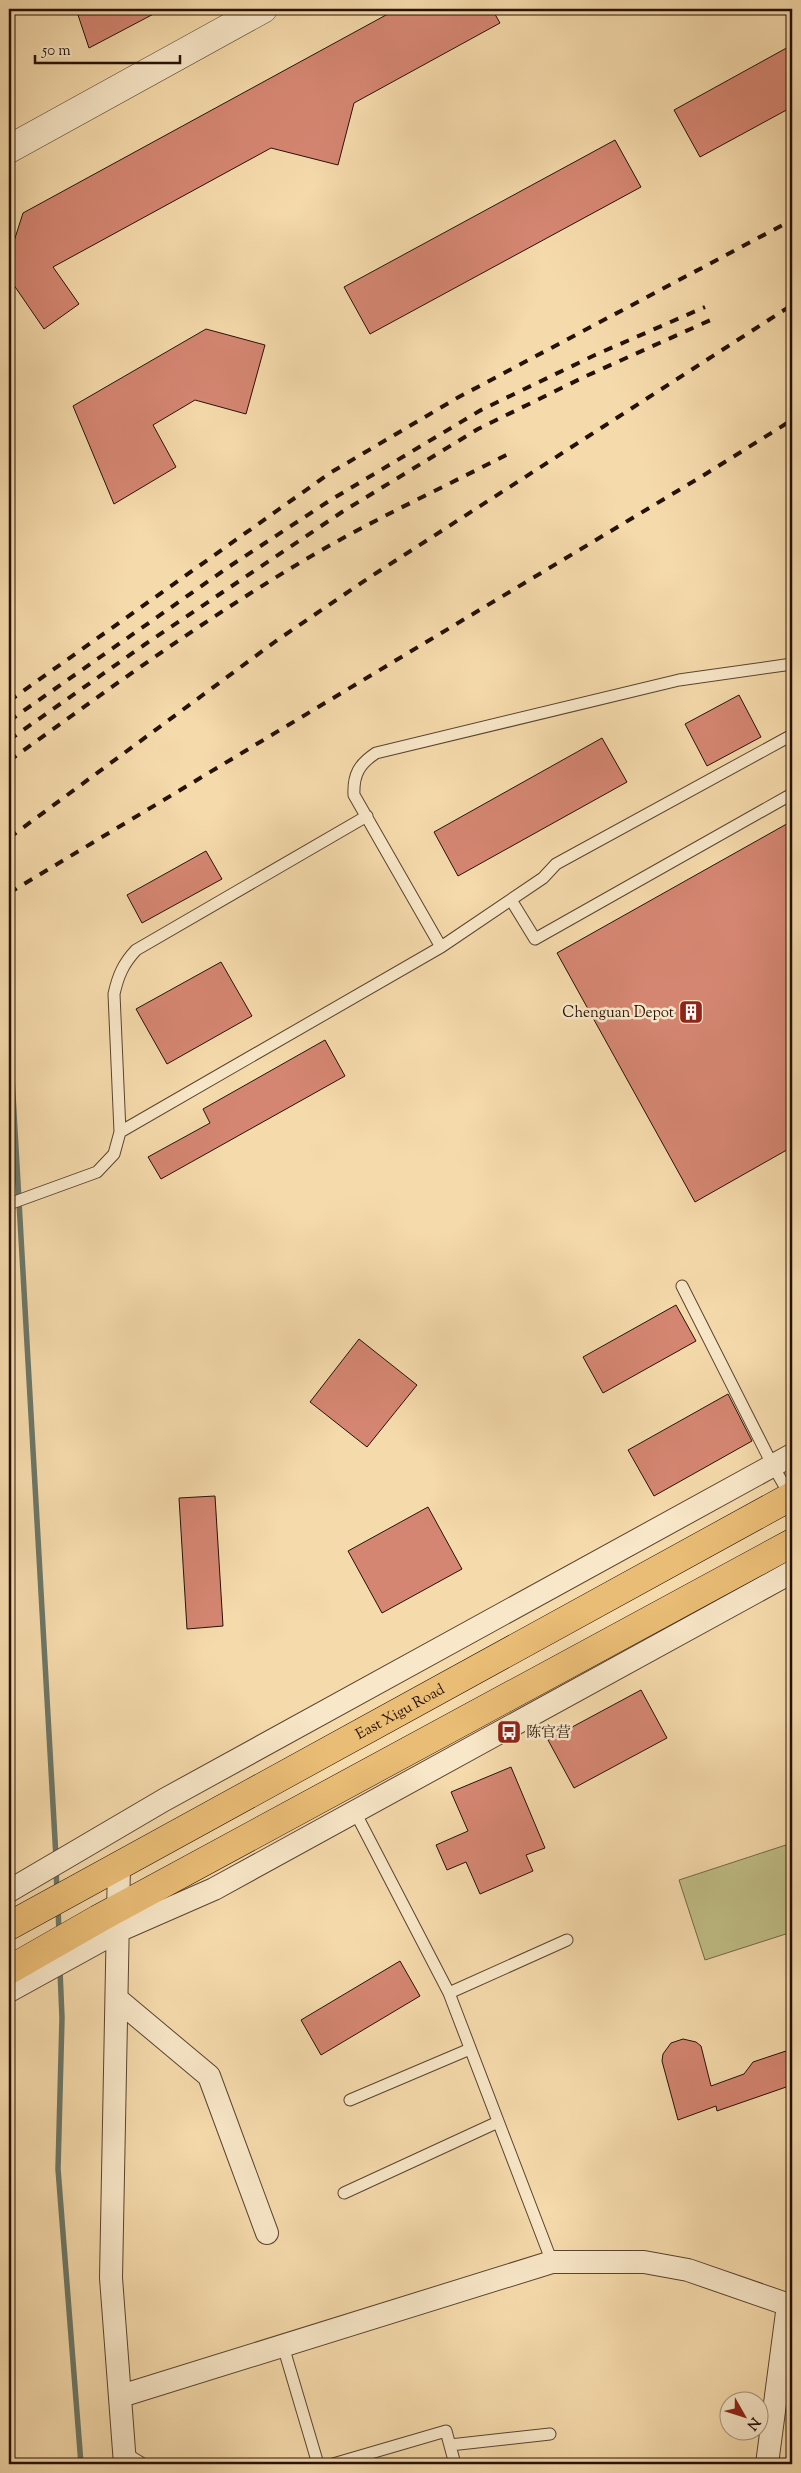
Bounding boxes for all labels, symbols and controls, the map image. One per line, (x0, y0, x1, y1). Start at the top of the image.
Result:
scale bar (35, 32, 180, 64)
text: 50 m (41, 41, 71, 62)
building icon: Chenguan Depot (678, 999, 704, 1025)
place label: Chenguan Depot (562, 1003, 674, 1024)
street label: East Xigu Road (352, 1679, 449, 1746)
bus stop icon: 陈官营 (496, 1719, 522, 1745)
place label: 陈官营 (526, 1723, 571, 1744)
north arrow (718, 2390, 768, 2440)
text: N (741, 2412, 764, 2434)

